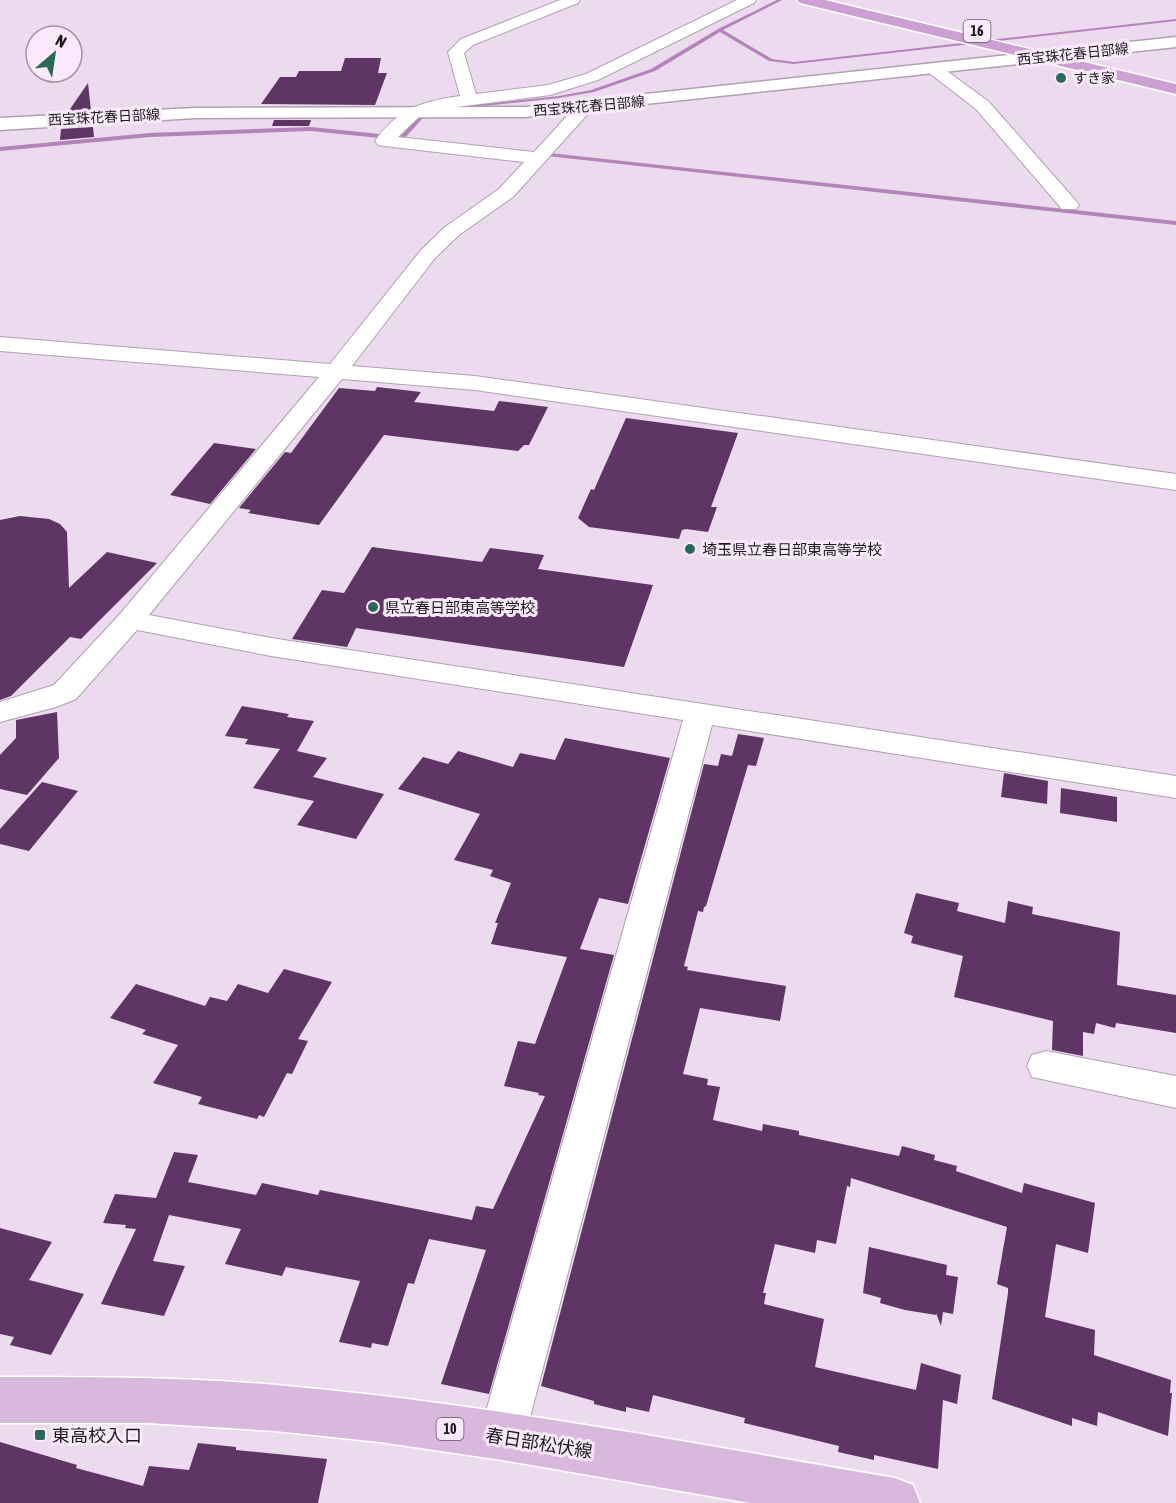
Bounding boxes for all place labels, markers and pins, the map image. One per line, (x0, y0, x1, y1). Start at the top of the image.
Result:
place label: すき家 (1073, 70, 1115, 86)
marker: すき家 (1054, 71, 1068, 85)
place label: 埼玉県立春日部東高等学校 (702, 541, 882, 558)
marker: 埼玉県立春日部東高等学校 (683, 542, 697, 556)
place label: 県立春日部東高等学校 (385, 599, 535, 616)
marker: 県立春日部東高等学校 (366, 600, 380, 614)
place label: 東高校入口 (52, 1425, 142, 1446)
marker: 東高校入口 (33, 1428, 47, 1442)

